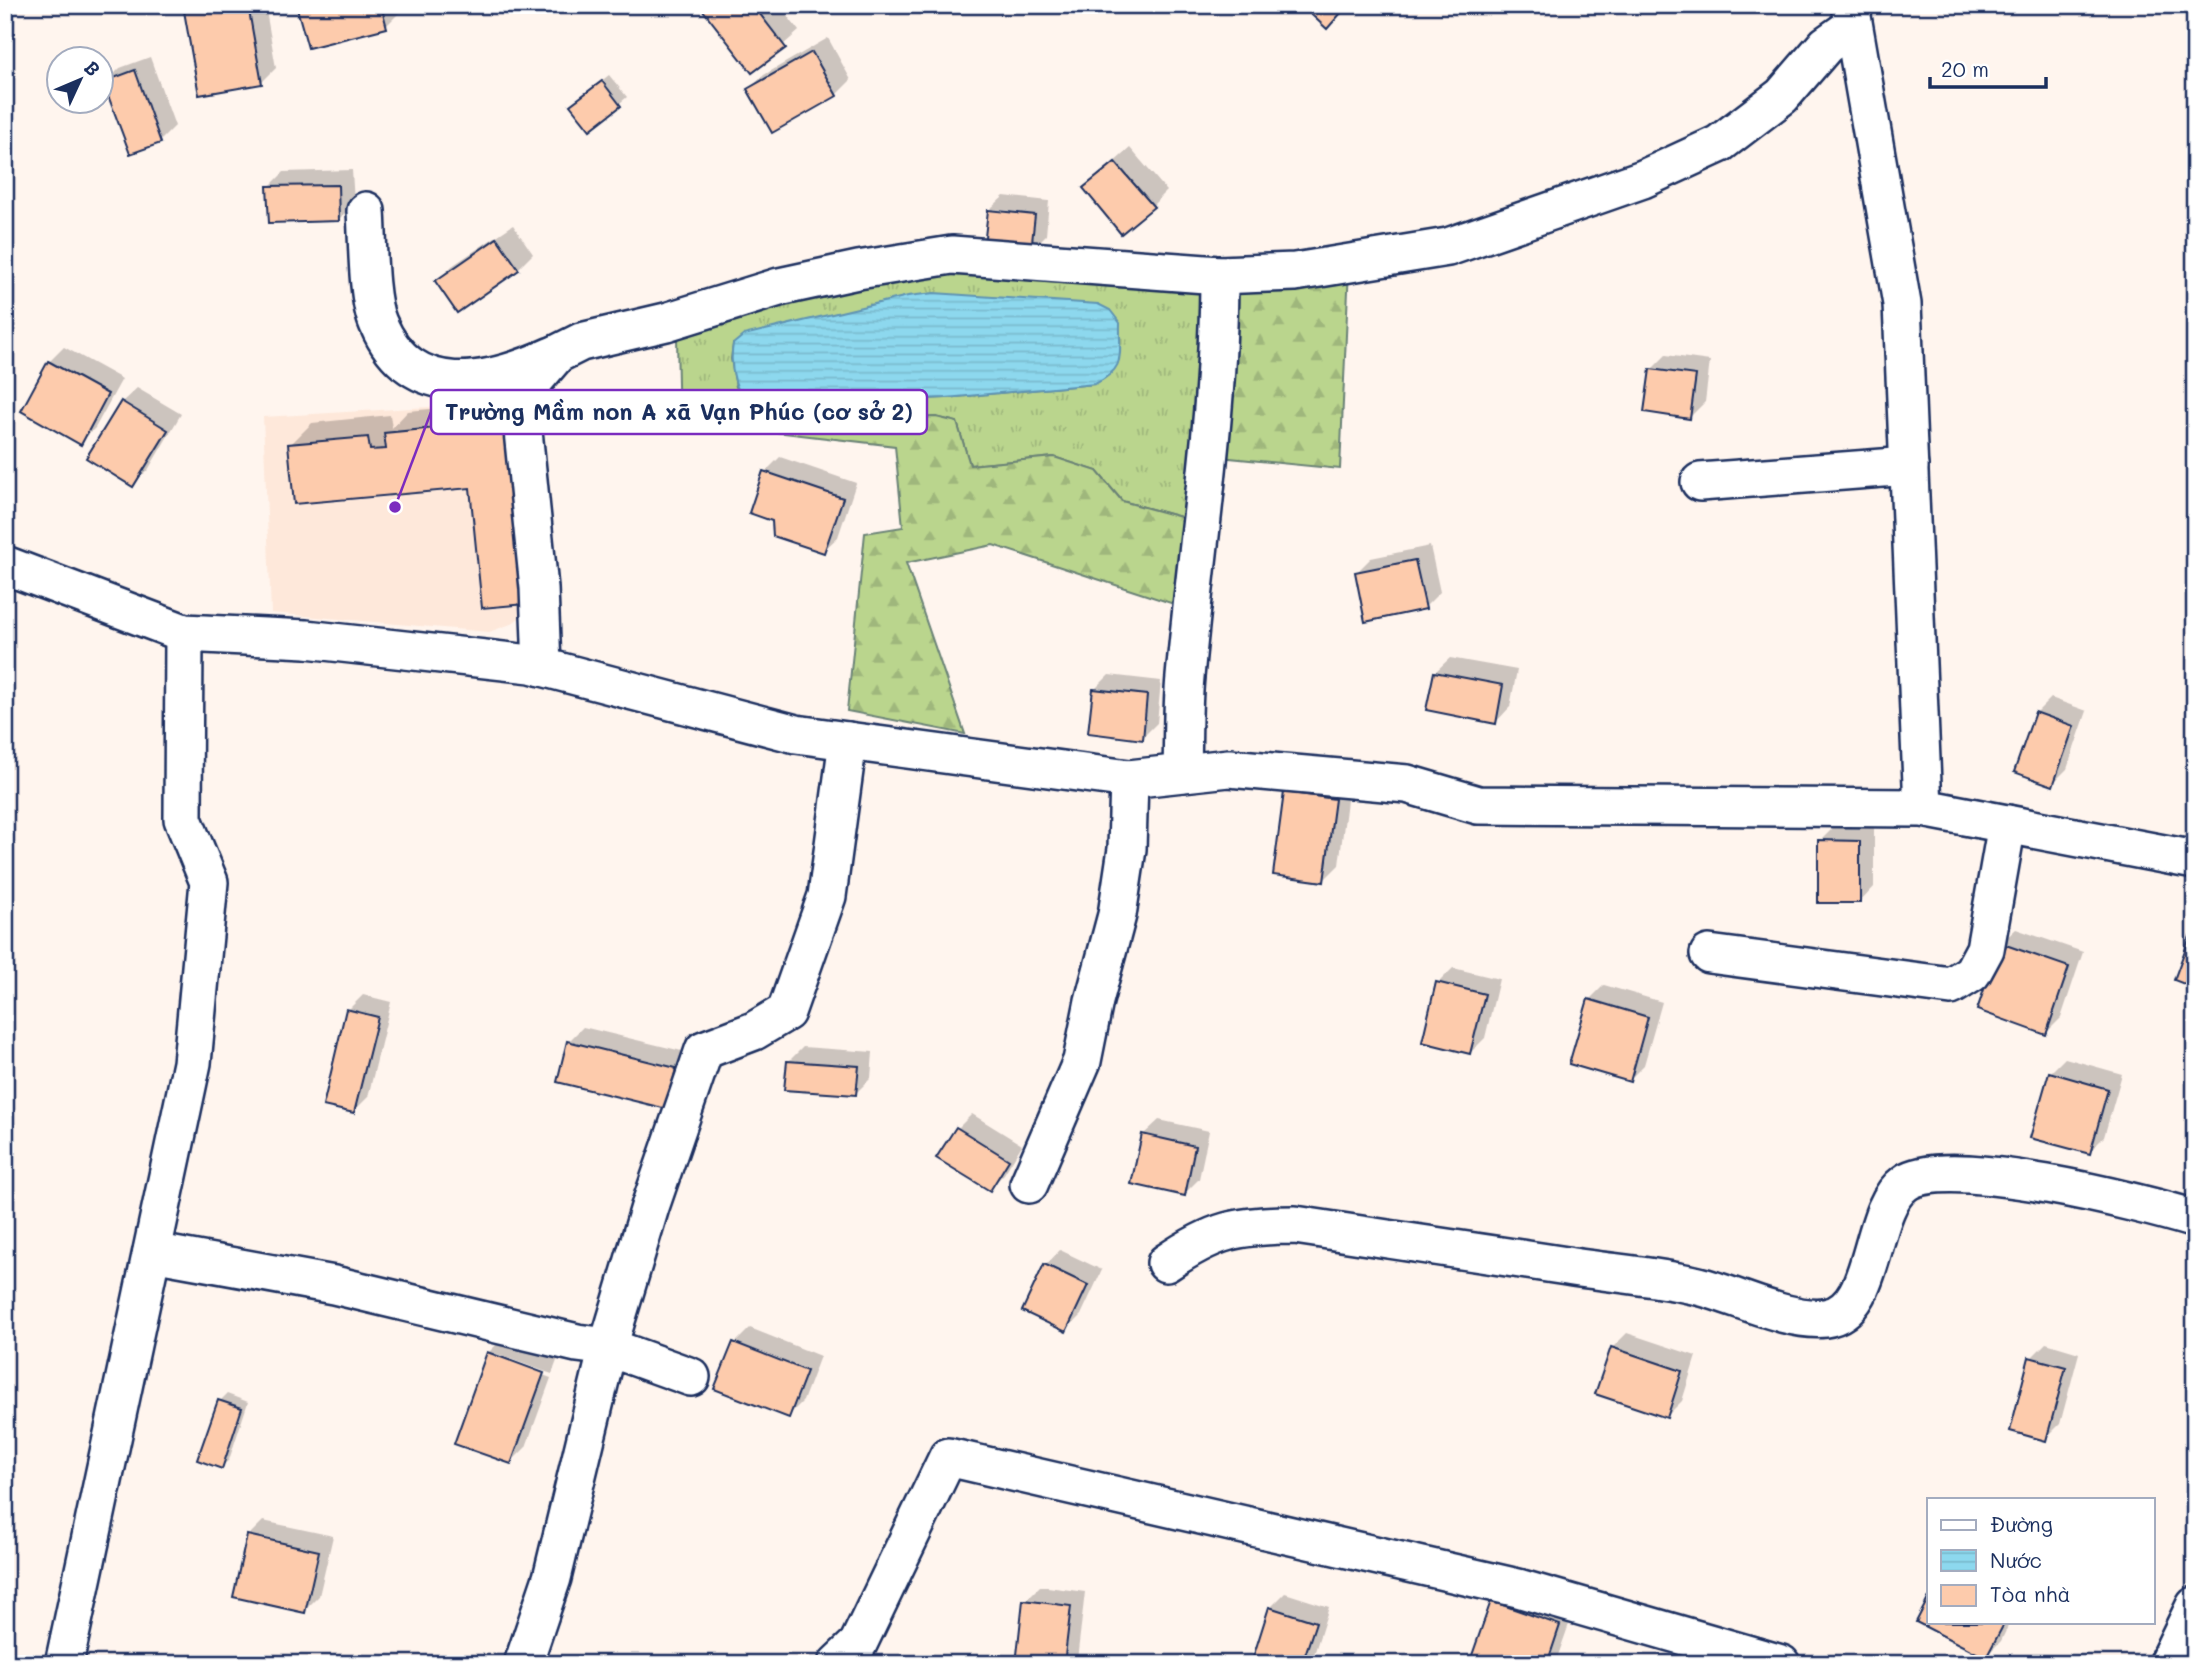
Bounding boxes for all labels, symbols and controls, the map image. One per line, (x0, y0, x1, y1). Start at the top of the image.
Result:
north arrow (46, 46, 116, 116)
scale bar (1930, 46, 2046, 90)
text: B (79, 55, 106, 81)
text: 20 m (1941, 55, 1989, 82)
callout: Trường Mầm non A xã Vạn Phúc (cơ sở 2) (431, 390, 927, 434)
text: Trường Mầm non A xã Vạn Phúc (cơ sở 2) (445, 396, 913, 426)
legend (1927, 1498, 2154, 1624)
text: Đường (1990, 1510, 2053, 1537)
text: Nước (1990, 1546, 2042, 1573)
text: Tòa nhà (1990, 1580, 2071, 1607)

